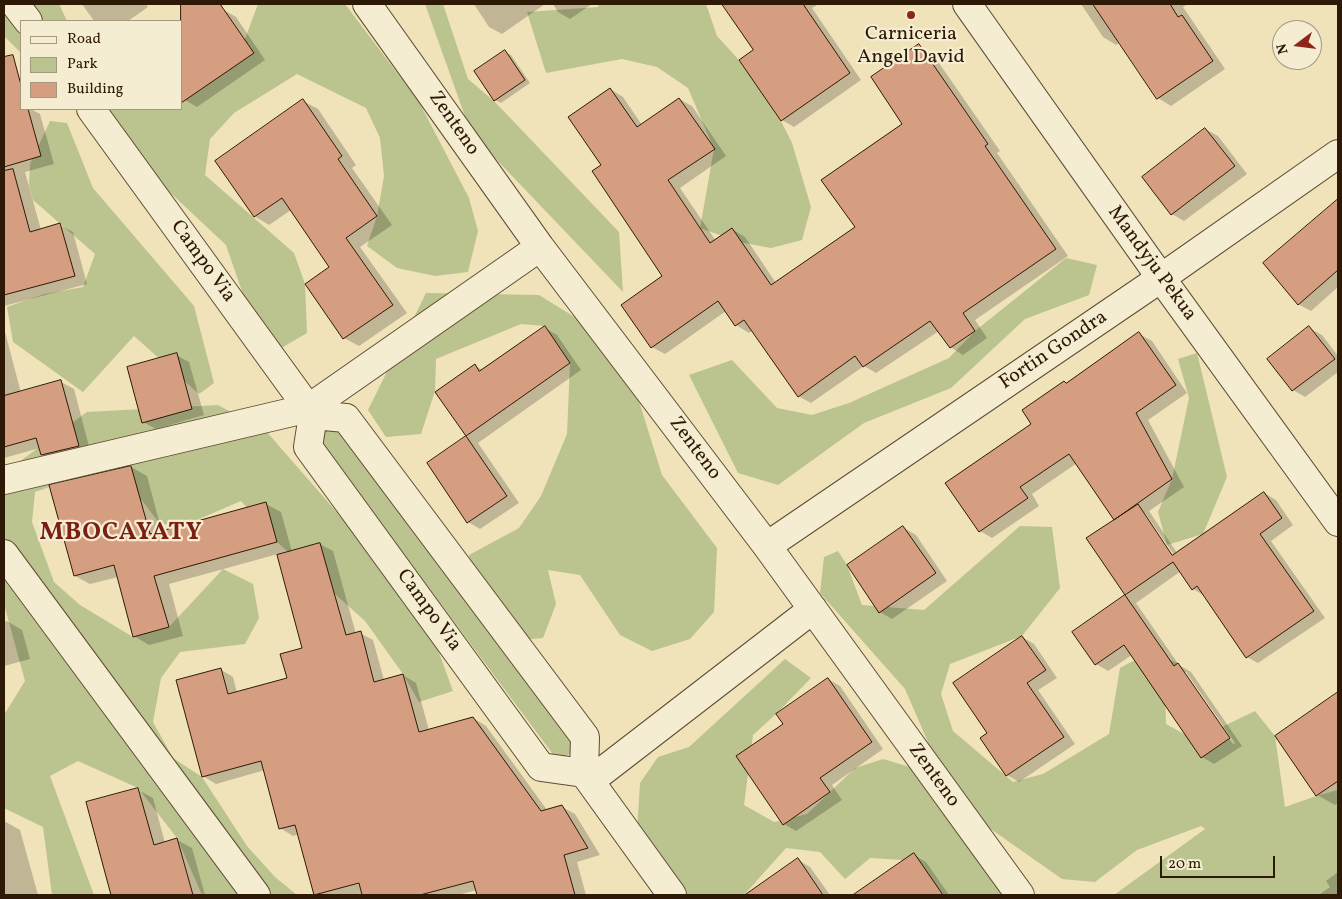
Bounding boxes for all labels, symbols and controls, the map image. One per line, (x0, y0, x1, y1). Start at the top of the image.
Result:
marker: Carniceria Angel David (905, 9, 917, 21)
legend (20, 20, 182, 110)
north arrow (1272, 20, 1322, 70)
place label: Carniceria Angel David (857, 23, 965, 70)
text: Road (67, 29, 101, 50)
text: N (1273, 41, 1293, 56)
text: Park (67, 54, 98, 75)
text: Building (67, 79, 123, 100)
street label: Zenteno (422, 87, 484, 161)
street label: Mandyju Pekua (1101, 202, 1201, 326)
street label: Campo Via (164, 216, 240, 308)
street label: Fortin Gondra (995, 306, 1113, 396)
street label: Zenteno (662, 413, 726, 485)
district label: MBOCAYATY (38, 519, 204, 549)
street label: Campo Via (390, 565, 466, 657)
street label: Zenteno (902, 739, 964, 813)
scale bar (1162, 846, 1277, 878)
text: 20 m (1168, 854, 1201, 875)

